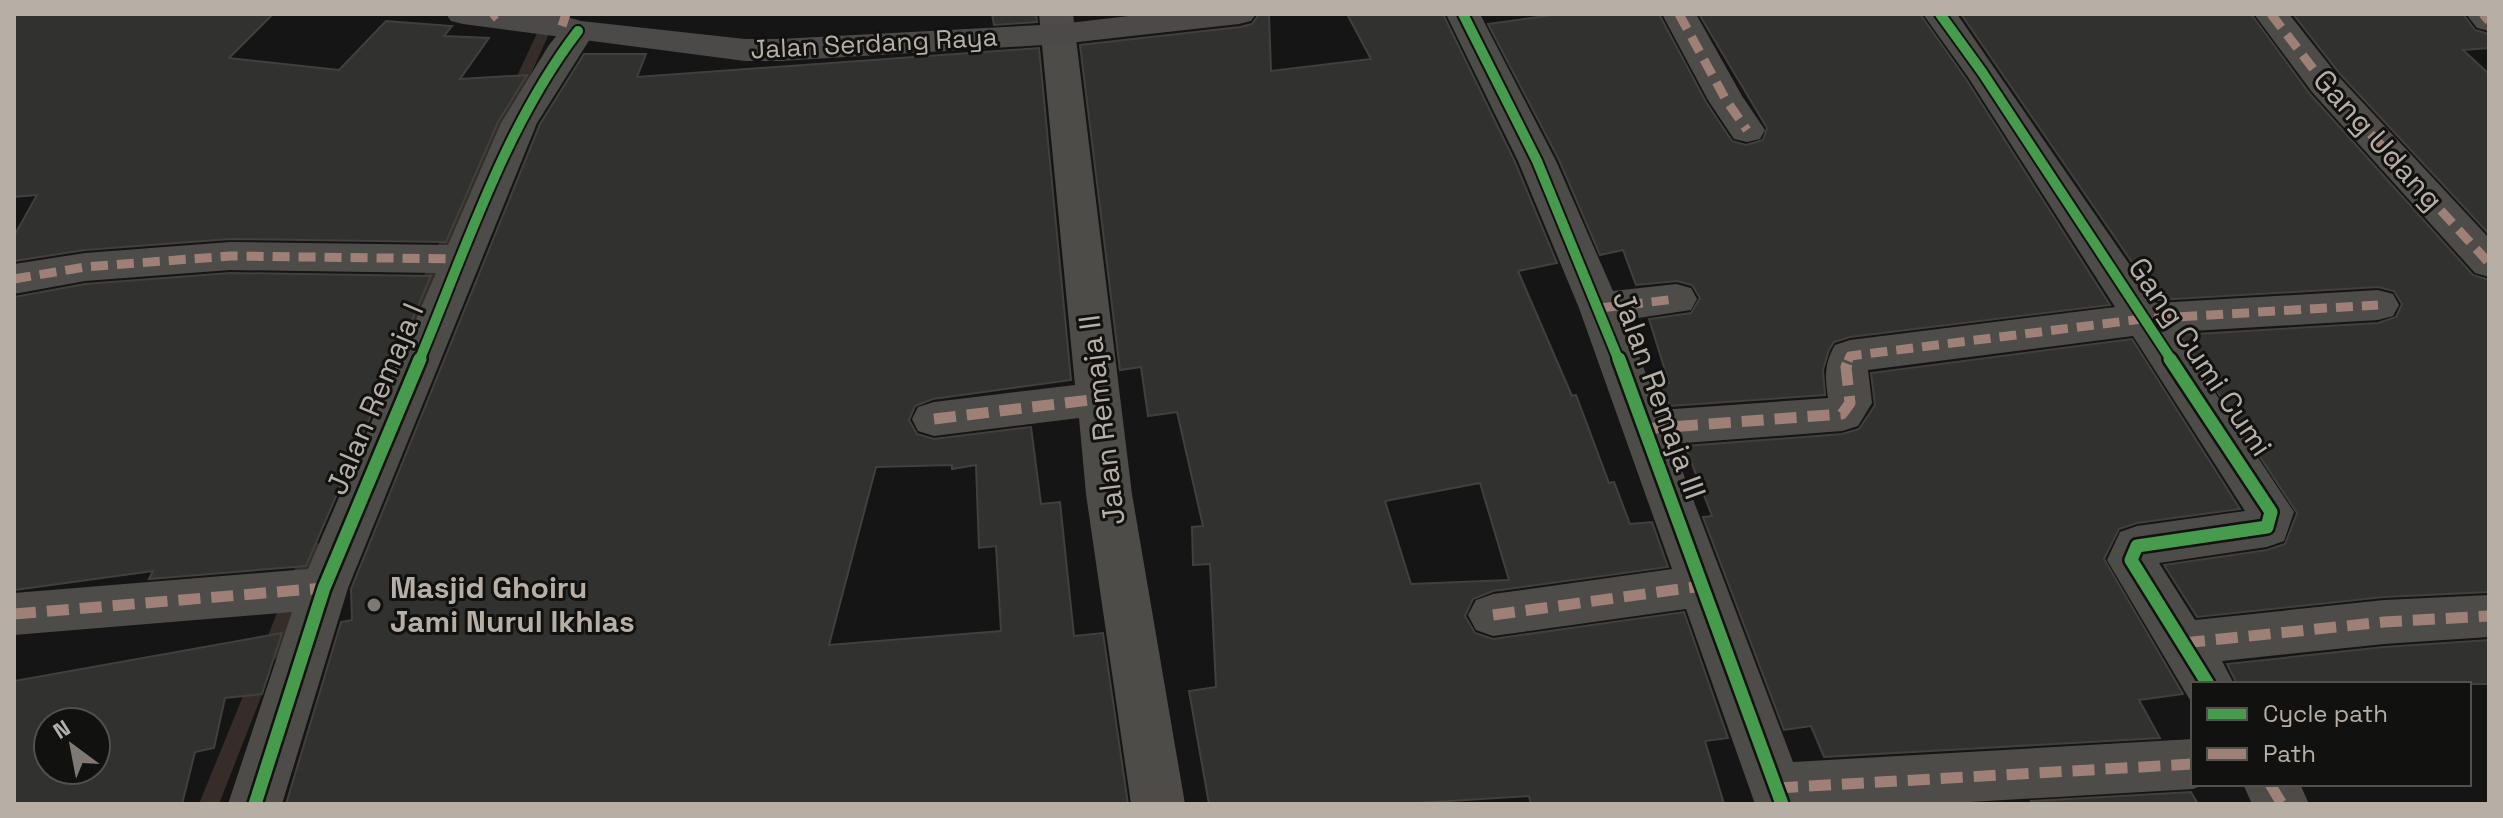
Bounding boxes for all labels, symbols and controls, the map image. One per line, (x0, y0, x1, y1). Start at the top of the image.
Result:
street label: Jalan Serdang Raya (750, 20, 998, 66)
street label: Gang Udang (2305, 61, 2452, 218)
street label: Gang Cumi Cumi (2119, 250, 2281, 464)
street label: Jalan Remaja III (1604, 285, 1715, 504)
street label: Jalan Remaja I (317, 297, 432, 501)
street label: Jalan Remaja II (1069, 313, 1134, 528)
place label: Masjid Ghoiru Jami Nurul Ikhlas (390, 568, 635, 641)
marker: Masjid Ghoiru Jami Nurul Ikhlas (365, 596, 383, 614)
legend (2191, 682, 2471, 786)
text: Cycle path (2263, 698, 2388, 729)
north arrow (32, 706, 112, 786)
text: N (48, 713, 75, 745)
text: Path (2263, 738, 2316, 769)

